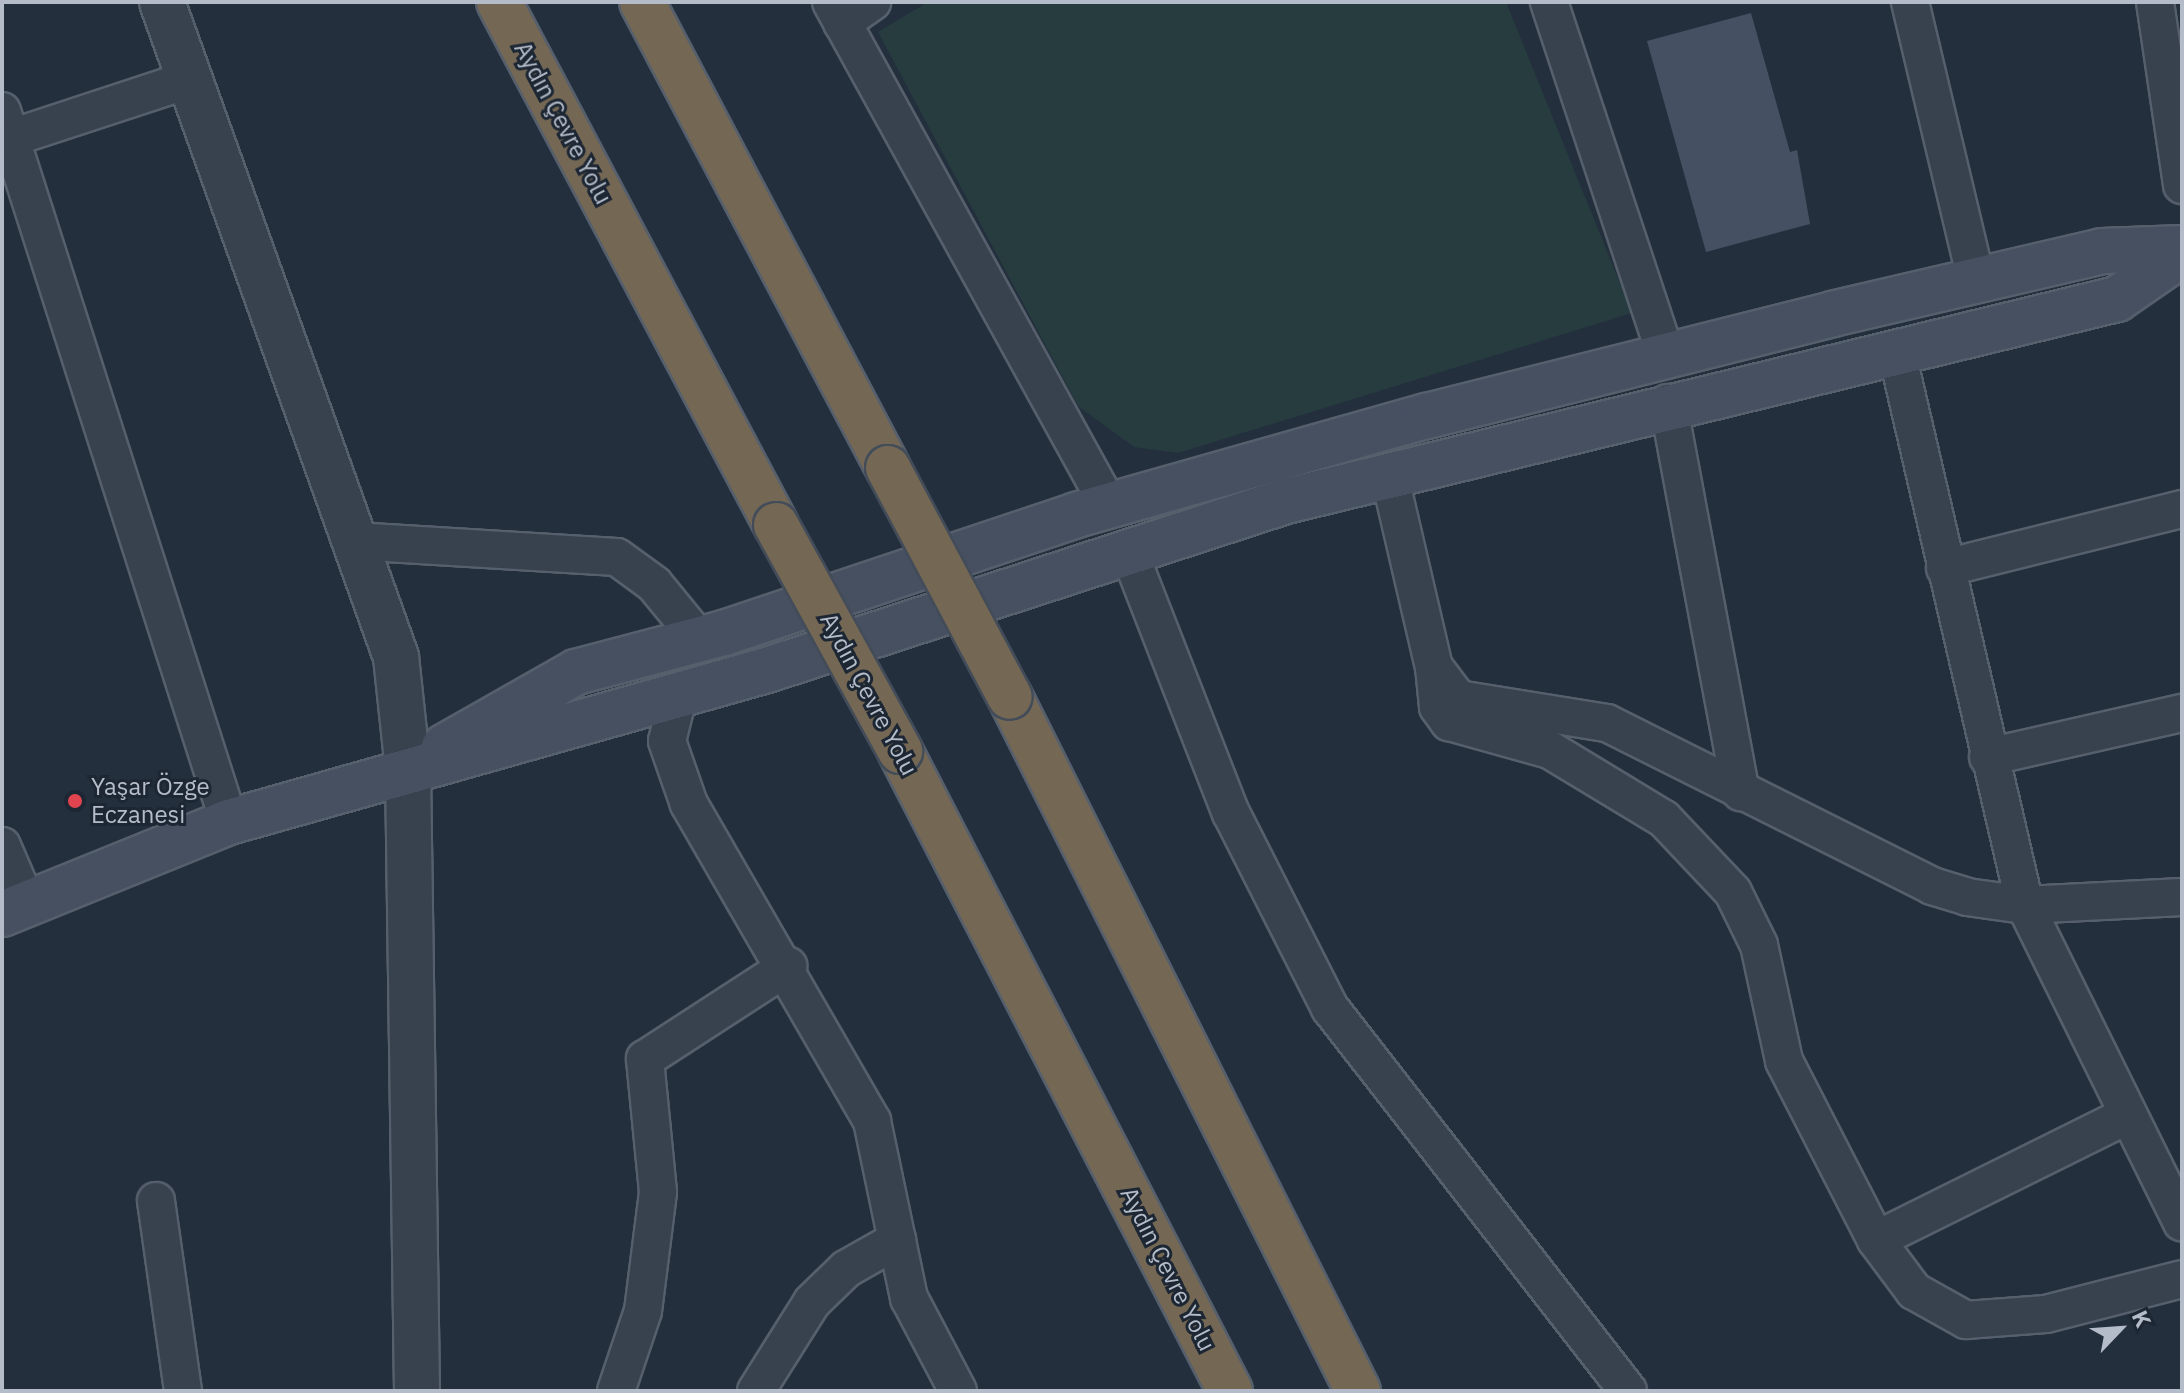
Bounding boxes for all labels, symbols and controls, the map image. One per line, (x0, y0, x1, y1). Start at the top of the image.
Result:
street label: Aydın Çevre Yolu (508, 37, 618, 209)
street label: Aydın Çevre Yolu (814, 608, 924, 780)
place label: Yaşar Özge Eczanesi (91, 773, 210, 829)
marker: Yaşar Özge Eczanesi (66, 792, 84, 810)
street label: Aydın Çevre Yolu (1114, 1182, 1222, 1356)
north arrow (2080, 1289, 2160, 1369)
text: K (2126, 1306, 2159, 1332)

